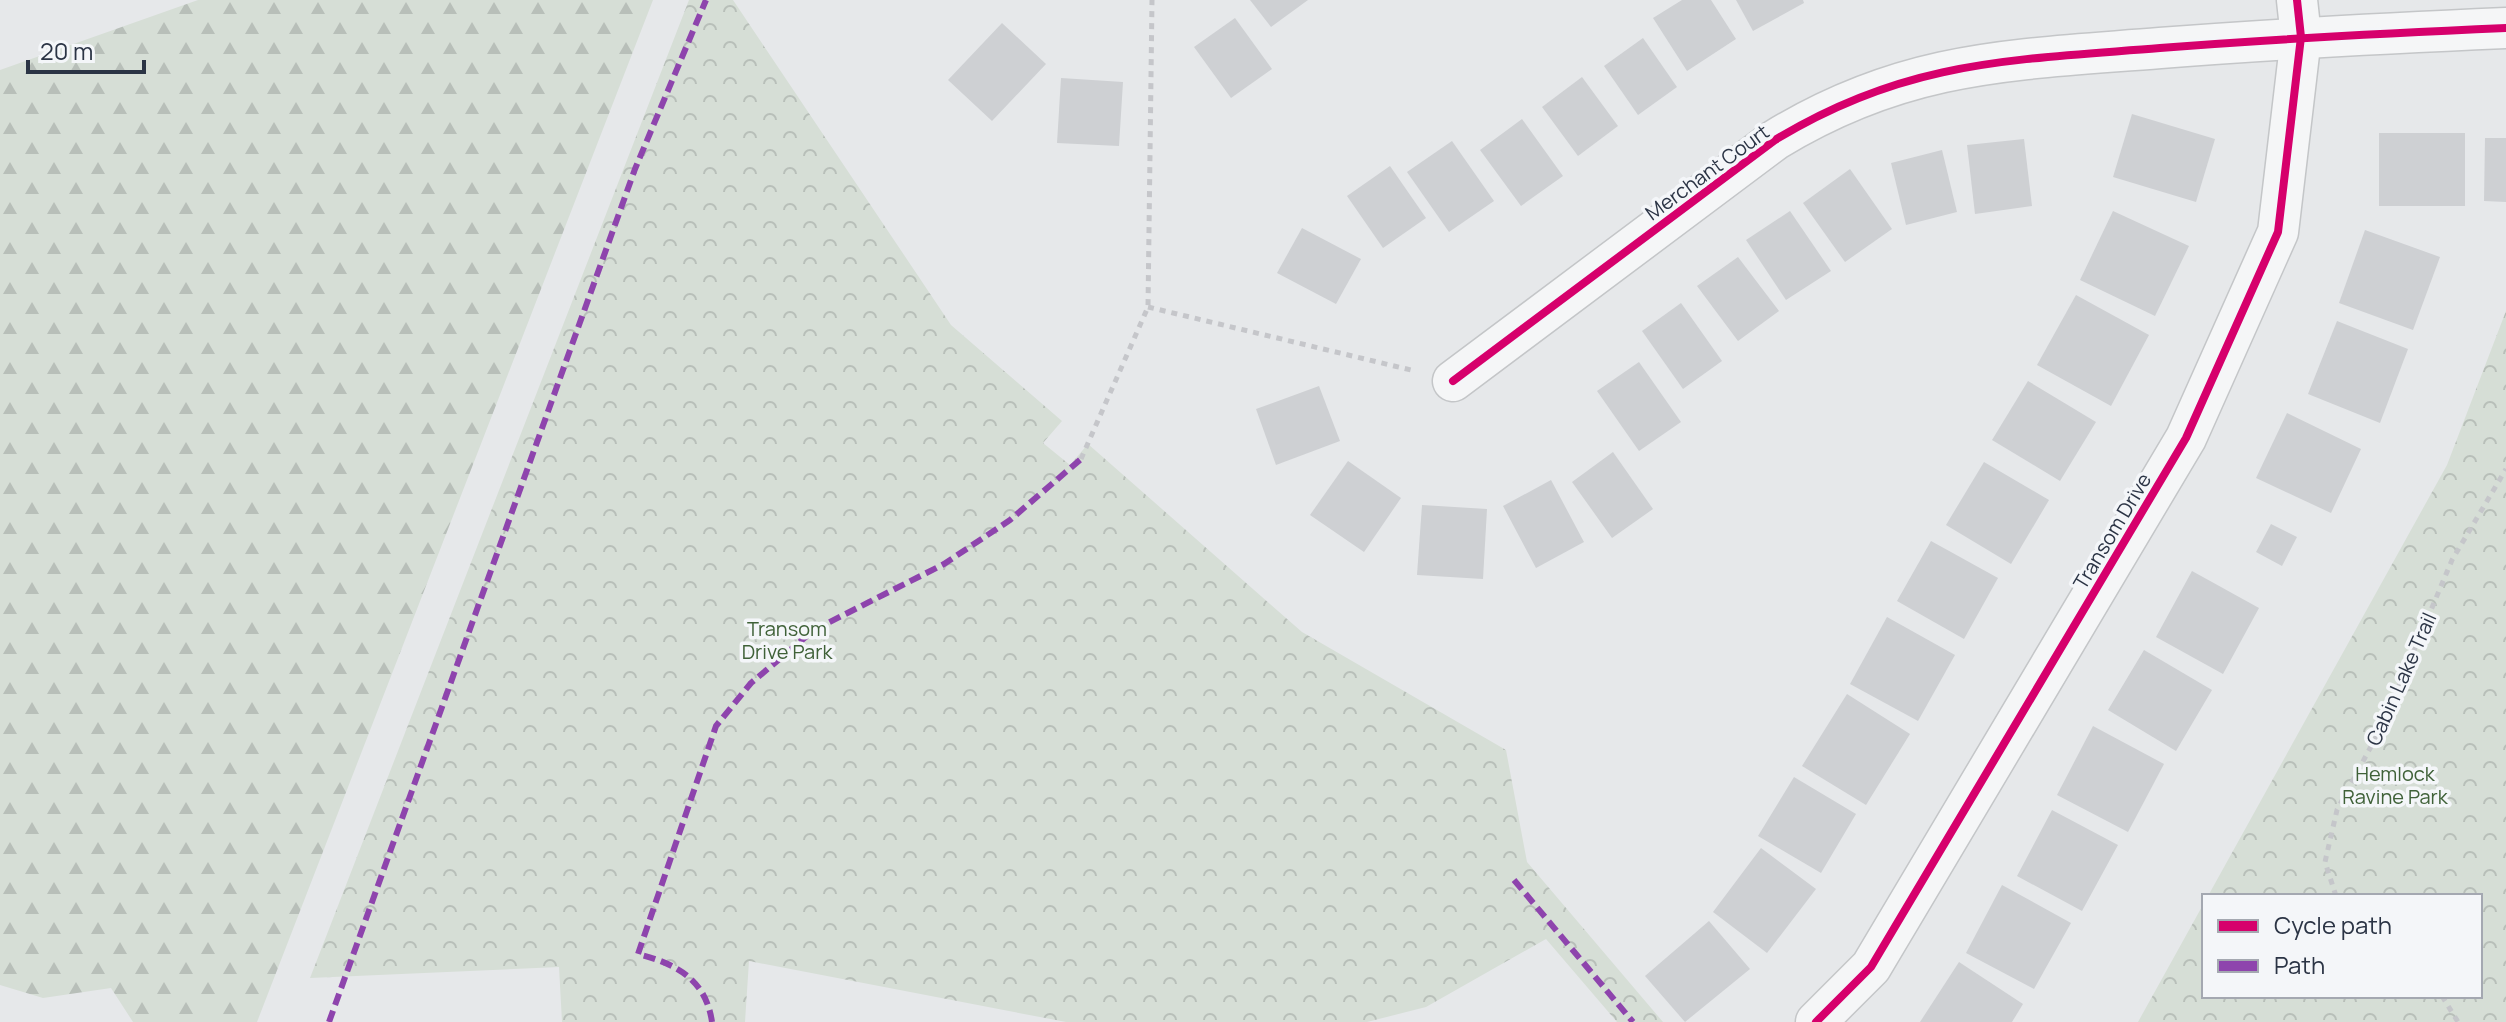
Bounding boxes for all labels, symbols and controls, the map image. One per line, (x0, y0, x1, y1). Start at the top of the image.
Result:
scale bar (28, 24, 144, 74)
text: 20 m (40, 34, 93, 67)
street label: Merchant Court (1640, 118, 1774, 226)
street label: Transom Drive (2067, 468, 2157, 594)
street label: Cabin Lake Trail (2360, 608, 2442, 750)
park label: Transom Drive Park (742, 615, 833, 665)
park label: Hemlock Ravine Park (2342, 760, 2449, 810)
legend (2202, 894, 2482, 998)
text: Cycle path (2274, 908, 2392, 941)
text: Path (2274, 948, 2325, 981)

